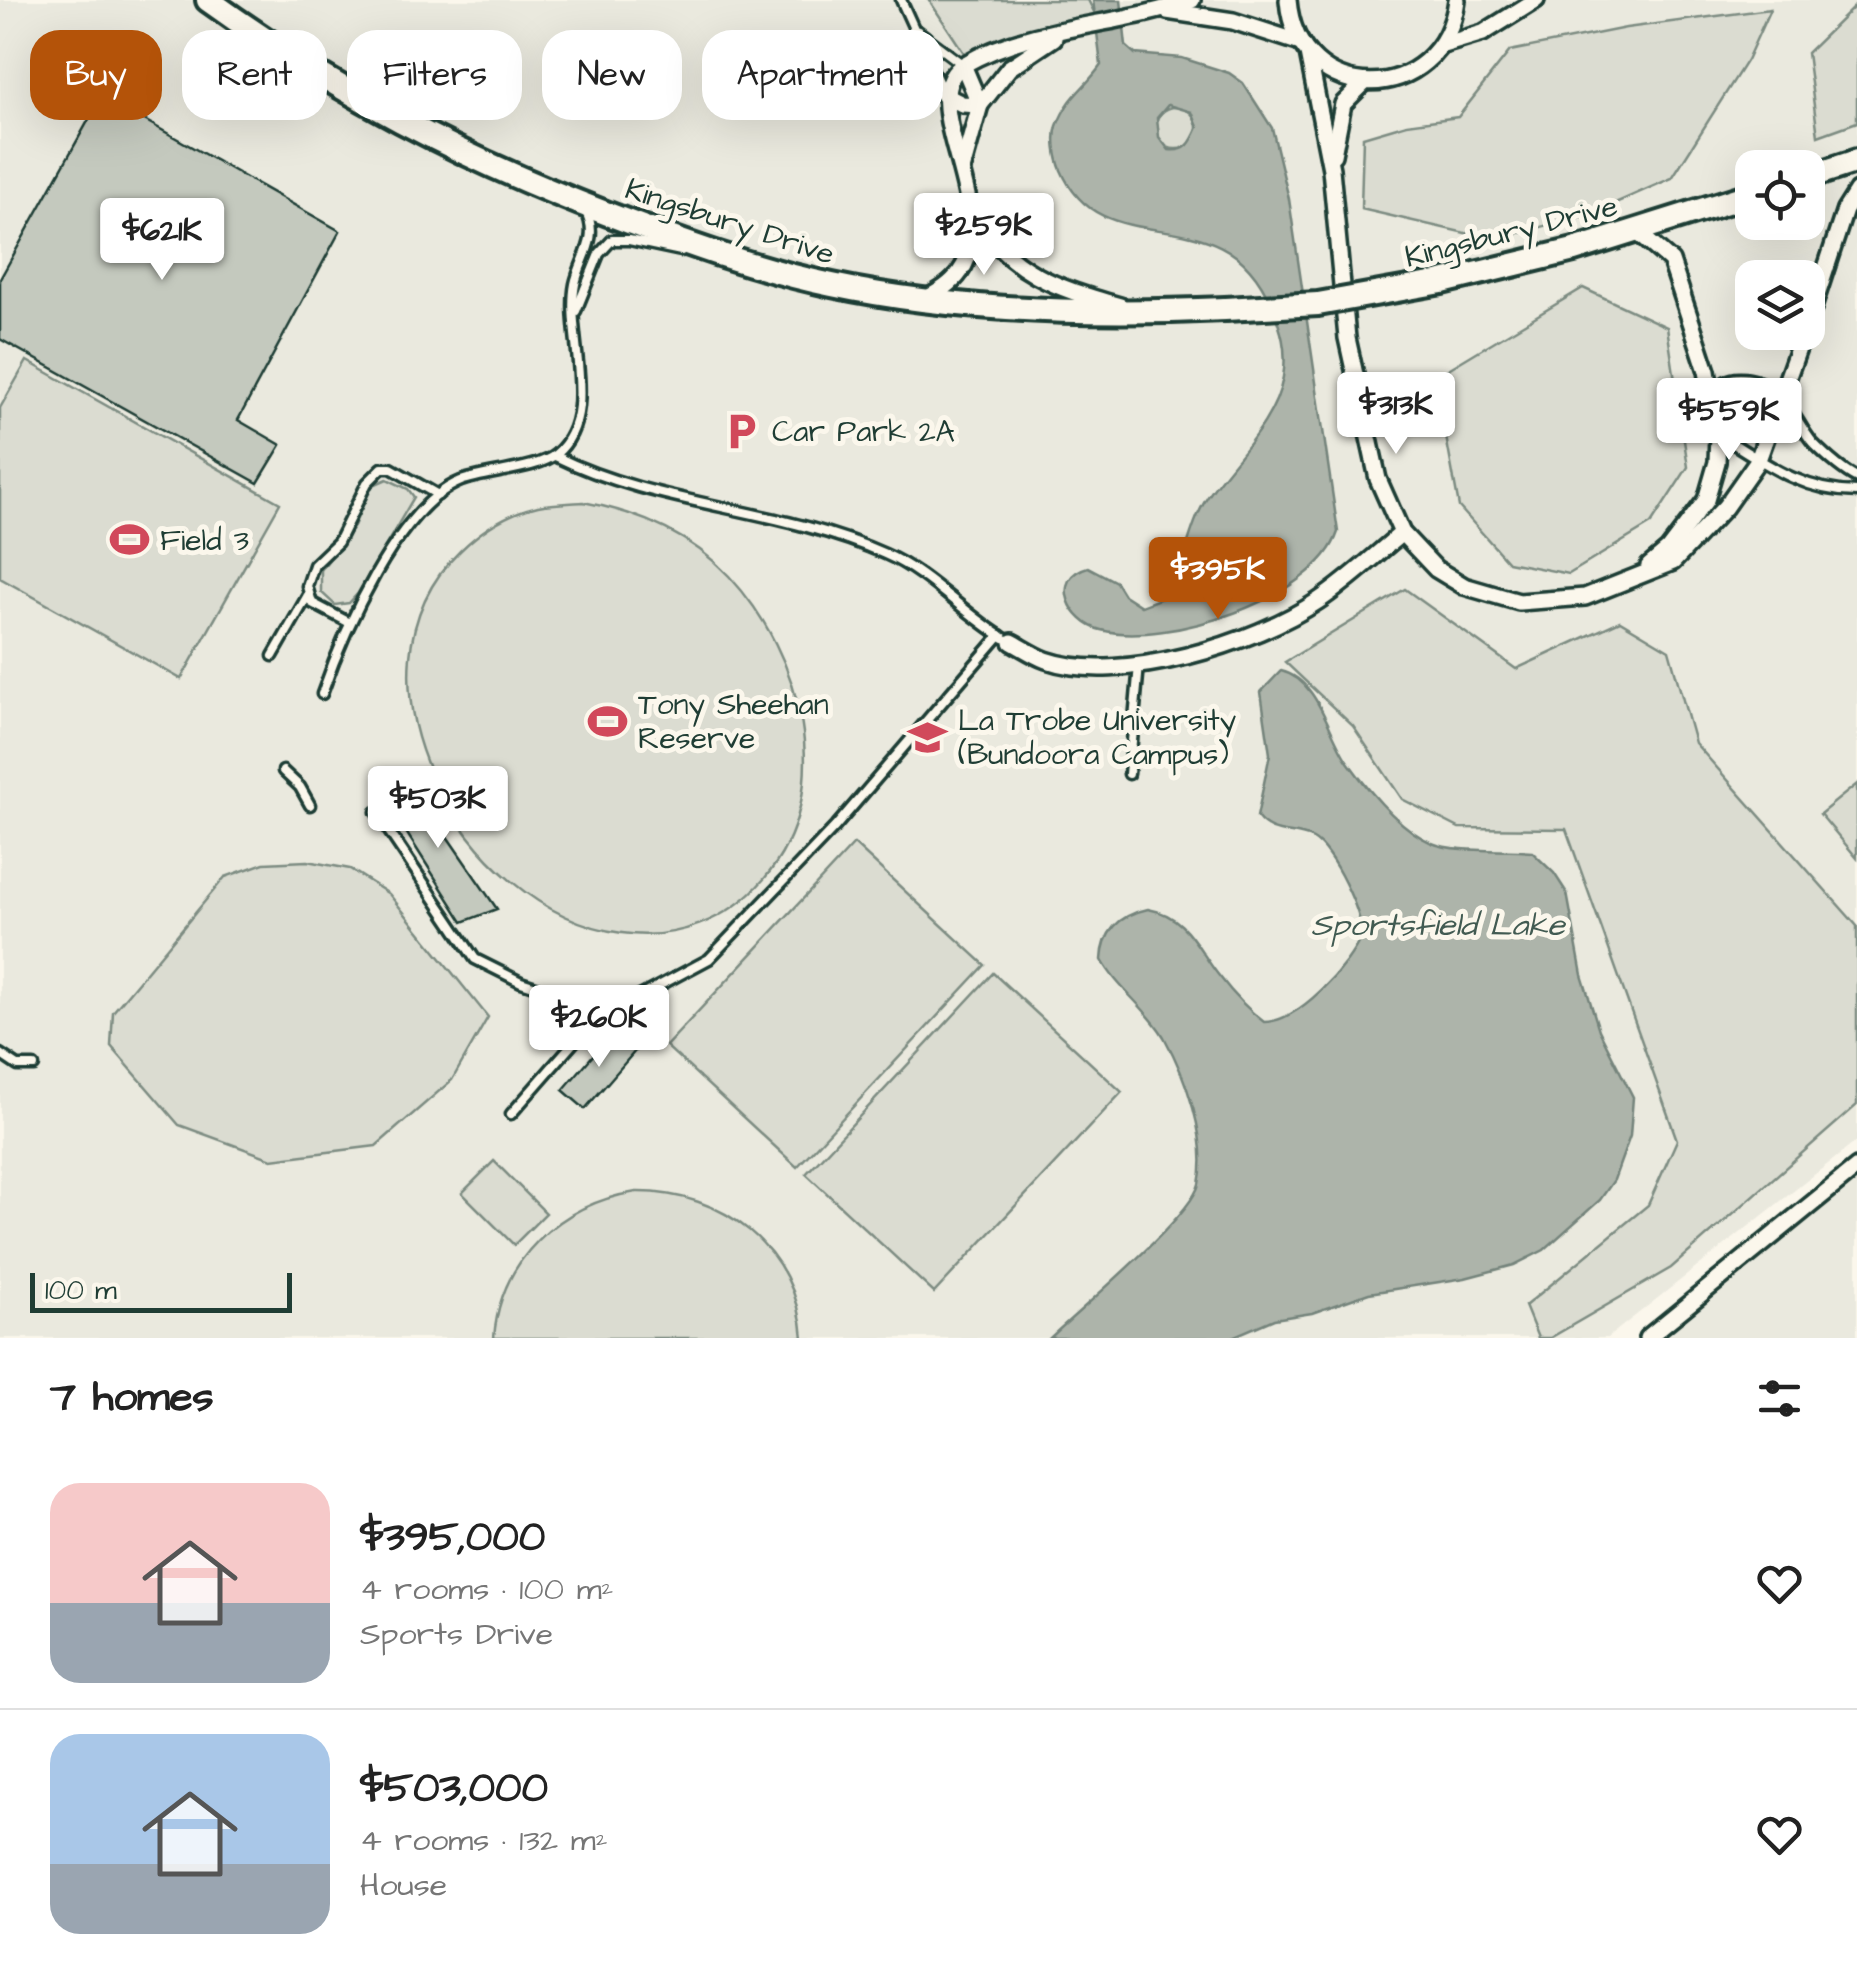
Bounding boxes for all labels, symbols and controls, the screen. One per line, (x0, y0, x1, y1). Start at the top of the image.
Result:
chip: Buy (30, 30, 162, 120)
chip: Rent (182, 30, 327, 120)
chip: Filters (347, 30, 522, 120)
chip: New (542, 30, 682, 120)
chip: Apartment (702, 30, 943, 120)
map controls (1735, 150, 1825, 350)
button: locate (1735, 150, 1825, 240)
street label: Kingsbury Drive (619, 168, 840, 277)
street label: Kingsbury Drive (1401, 185, 1622, 280)
pin: $259K (914, 193, 1054, 278)
pin: $621K (92, 198, 232, 283)
text: $259K (936, 203, 1032, 248)
text: $621K (122, 208, 202, 253)
button: layers (1735, 260, 1825, 350)
pin: $313K (1326, 372, 1466, 457)
pin: $559K (1659, 378, 1799, 463)
text: $313K (1359, 382, 1433, 427)
text: $559K (1679, 388, 1779, 433)
parking icon: Car Park 2A (721, 410, 763, 452)
place label: Car Park 2A (772, 411, 955, 453)
sports icon: Field 3 (109, 519, 151, 561)
place label: Field 3 (160, 520, 249, 562)
pin: $395K (1148, 537, 1288, 622)
text: $395K (1171, 547, 1265, 592)
place label: Tony Sheehan Reserve (638, 684, 829, 760)
sports icon: Tony Sheehan Reserve (587, 700, 629, 742)
place label: La Trobe University (Bundoora Campus) (958, 700, 1236, 776)
school or university icon: La Trobe University (Bundoora Campus) (907, 716, 949, 758)
pin: $503K (368, 766, 508, 851)
text: $503K (390, 776, 486, 821)
water label: Sportsfield Lake (1311, 903, 1567, 948)
pin: $260K (529, 985, 669, 1070)
text: $260K (551, 995, 647, 1040)
scale bar (30, 1268, 292, 1312)
text: 100 m (45, 1271, 117, 1310)
text: 7 homes (50, 1369, 214, 1427)
icon: filters (1752, 1371, 1807, 1426)
text: $395,000 (360, 1509, 545, 1567)
icon: home (130, 1523, 250, 1643)
icon: heart (1752, 1556, 1807, 1611)
text: 4 rooms · 100 m² (360, 1567, 614, 1612)
text: Sports Drive (360, 1612, 553, 1657)
text: $503,000 (360, 1760, 548, 1818)
icon: home (130, 1774, 250, 1894)
icon: heart (1752, 1807, 1807, 1862)
text: 4 rooms · 132 m² (360, 1818, 608, 1863)
text: House (360, 1863, 447, 1908)

